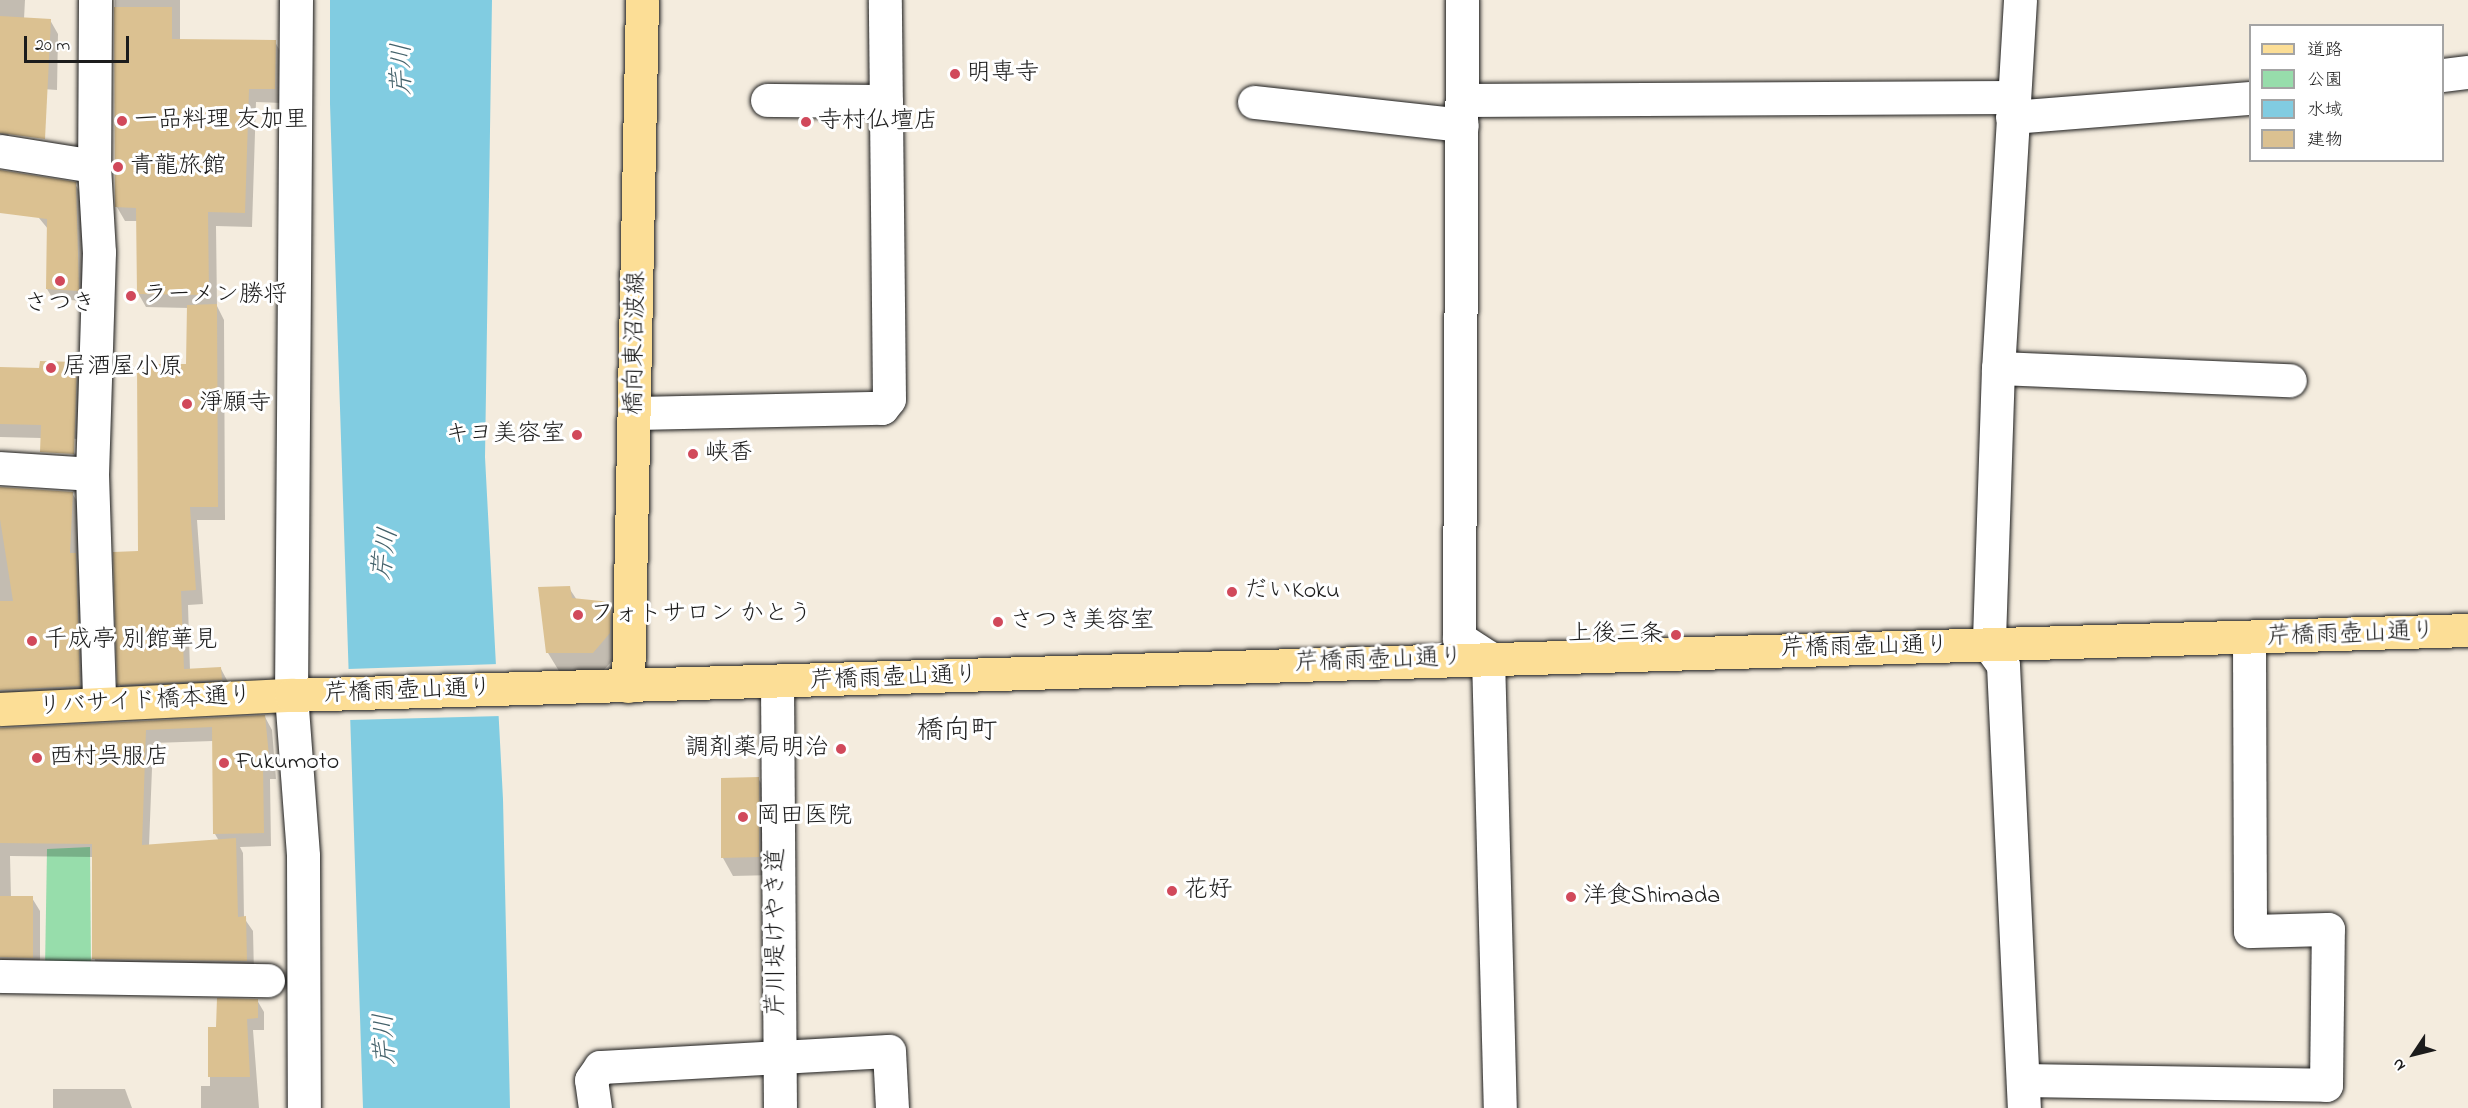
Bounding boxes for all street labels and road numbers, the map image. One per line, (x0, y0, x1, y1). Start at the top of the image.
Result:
street label: 橋向東沼波線 (620, 271, 652, 415)
street label: 芹橋雨壺山通り (2267, 618, 2435, 652)
street label: 芹橋雨壺山通り (1781, 632, 1949, 664)
street label: 芹橋雨壺山通り (1295, 644, 1463, 678)
street label: 芹橋雨壺山通り (810, 662, 978, 696)
street label: 芹橋雨壺山通り (324, 675, 492, 709)
street label: リバサイド橋本通り (36, 682, 254, 722)
street label: 芹川堤けやき道 (763, 848, 791, 1016)

